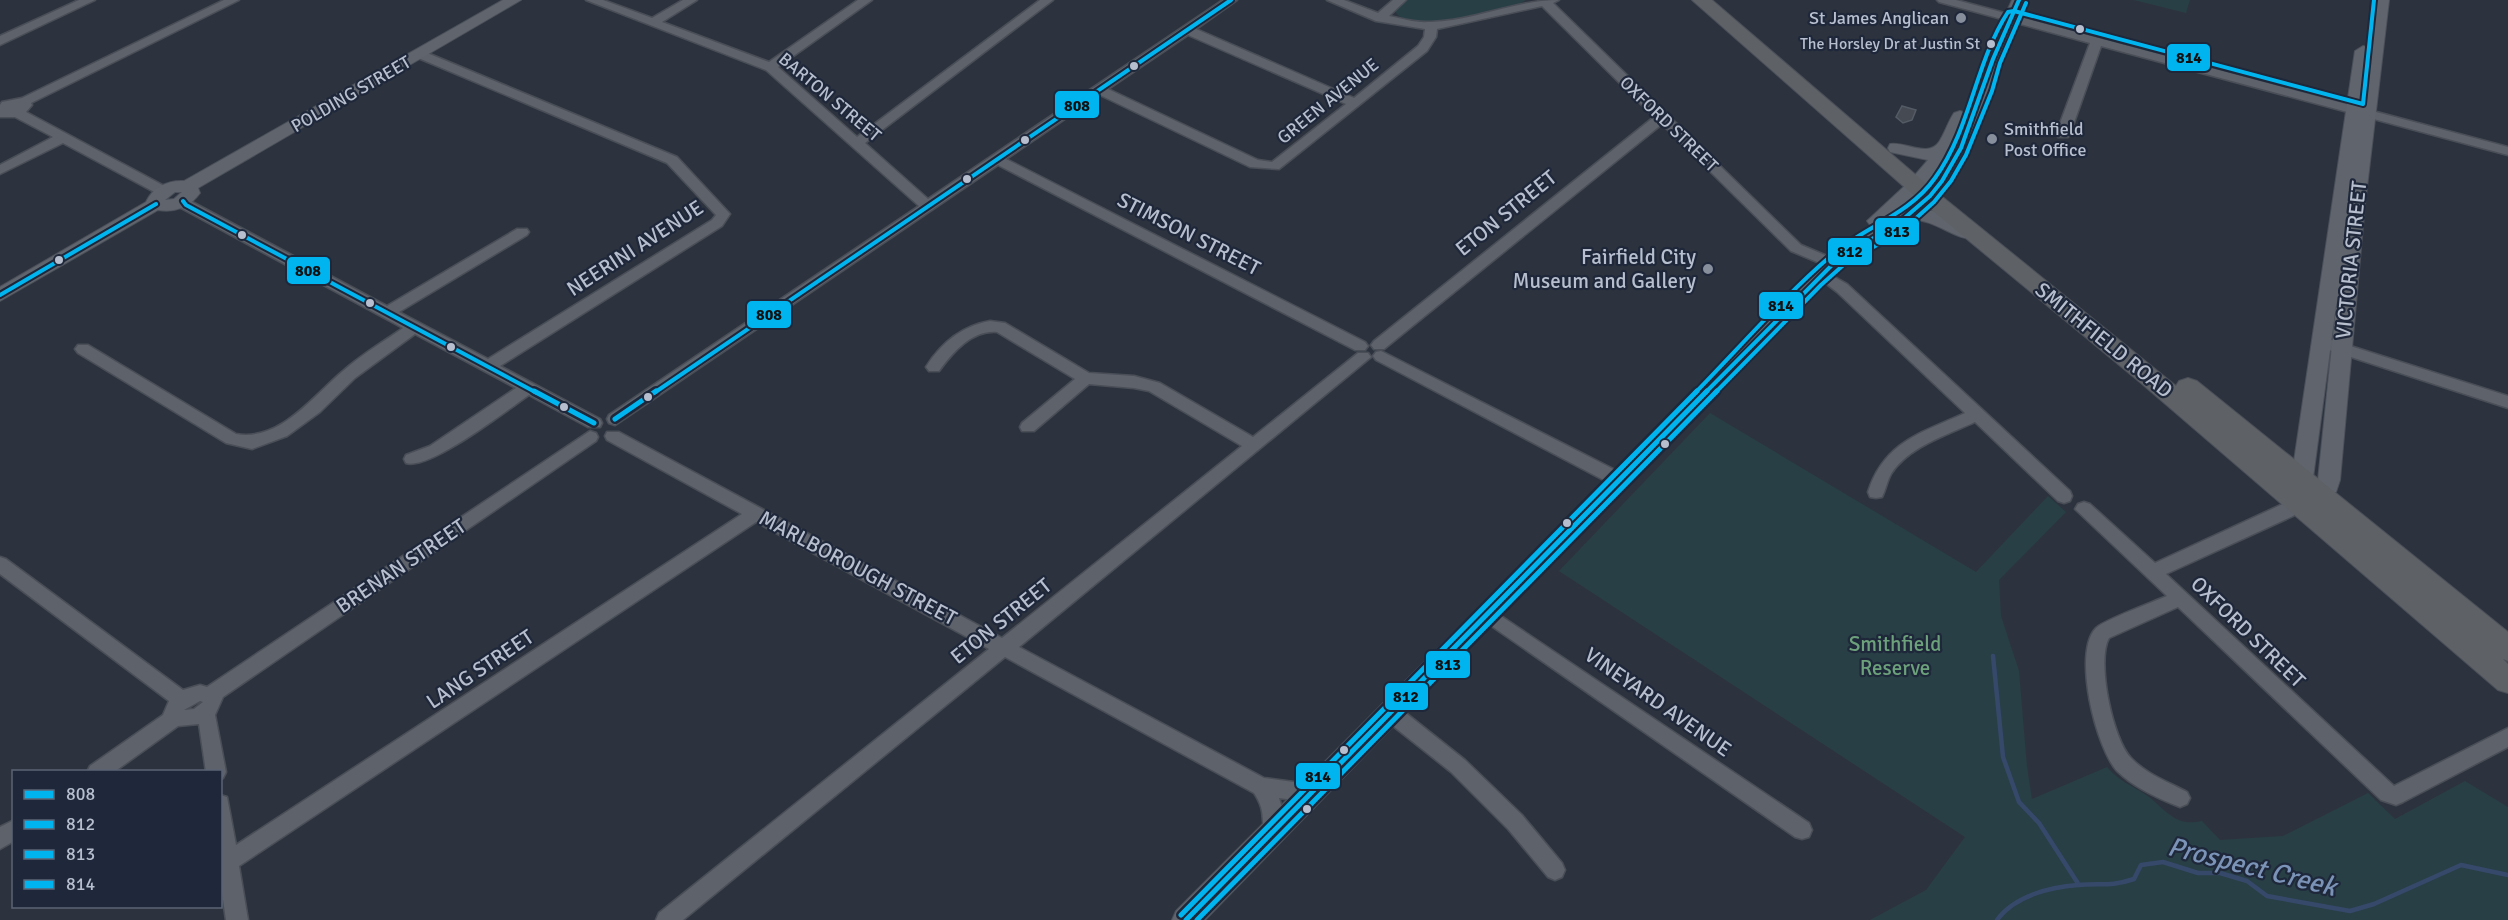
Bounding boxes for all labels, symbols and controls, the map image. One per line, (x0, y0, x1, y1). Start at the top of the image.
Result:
place label: St James Anglican (1809, 7, 1949, 29)
marker: St James Anglican (1954, 11, 1968, 25)
unlabelled marker (2074, 23, 2086, 35)
place label: The Horsley Dr at Justin St (1800, 34, 1980, 54)
marker: The Horsley Dr at Justin St (1985, 38, 1997, 50)
line badge: 814 (2166, 43, 2211, 72)
street label: BARTON STREET (774, 48, 886, 146)
text: 814 (2176, 48, 2202, 68)
street label: POLDING STREET (287, 51, 415, 137)
street label: GREEN AVENUE (1273, 53, 1383, 149)
unlabelled marker (1128, 60, 1140, 72)
street label: OXFORD STREET (1615, 72, 1723, 176)
line badge: 808 (1054, 90, 1100, 119)
text: 808 (1064, 96, 1090, 116)
place label: Smithfield Post Office (2004, 118, 2086, 161)
marker: Smithfield Post Office (1985, 132, 1999, 146)
unlabelled marker (1019, 134, 1031, 146)
street label: ETON STREET (1450, 164, 1562, 262)
unlabelled marker (961, 173, 973, 185)
street label: VICTORIA STREET (2330, 179, 2372, 340)
street label: STIMSON STREET (1113, 187, 1265, 282)
street label: NEERINI AVENUE (562, 194, 708, 302)
line badge: 813 (1874, 217, 1920, 246)
text: 813 (1884, 222, 1910, 242)
unlabelled marker (236, 229, 248, 241)
line badge: 812 (1827, 237, 1873, 266)
text: 812 (1837, 242, 1863, 262)
place label: Fairfield City Museum and Gallery (1513, 244, 1696, 294)
unlabelled marker (53, 254, 65, 266)
line badge: 808 (286, 256, 331, 285)
text: 808 (295, 261, 321, 281)
marker: Fairfield City Museum and Gallery (1701, 262, 1715, 276)
street label: SMITHFIELD ROAD (2030, 277, 2178, 403)
line badge: 814 (1758, 291, 1804, 320)
text: 814 (1768, 296, 1794, 316)
unlabelled marker (364, 297, 376, 309)
line badge: 808 (746, 300, 792, 329)
text: 808 (756, 305, 782, 325)
unlabelled marker (445, 341, 457, 353)
unlabelled marker (642, 391, 654, 403)
unlabelled marker (558, 401, 570, 413)
unlabelled marker (1659, 438, 1671, 450)
street label: MARLBOROUGH STREET (755, 505, 962, 631)
street label: BRENAN STREET (331, 513, 472, 619)
unlabelled marker (1561, 517, 1573, 529)
street label: OXFORD STREET (2185, 571, 2311, 694)
street label: ETON STREET (945, 572, 1057, 670)
street label: LANG STREET (421, 623, 539, 714)
park label: Smithfield Reserve (1849, 631, 1941, 681)
street label: VINEYARD AVENUE (1579, 642, 1737, 762)
line badge: 813 (1425, 650, 1471, 679)
text: 813 (1435, 655, 1461, 675)
line badge: 812 (1384, 682, 1429, 711)
text: 812 (1393, 687, 1419, 707)
unlabelled marker (1338, 744, 1350, 756)
line badge: 814 (1295, 762, 1341, 790)
text: 814 (1305, 767, 1331, 787)
legend (12, 770, 222, 908)
text: 808 (66, 783, 95, 805)
unlabelled marker (1301, 803, 1313, 815)
text: 812 (66, 813, 95, 835)
water label: Prospect Creek (2164, 830, 2342, 904)
text: 813 (66, 843, 95, 865)
text: 814 (66, 873, 95, 895)

